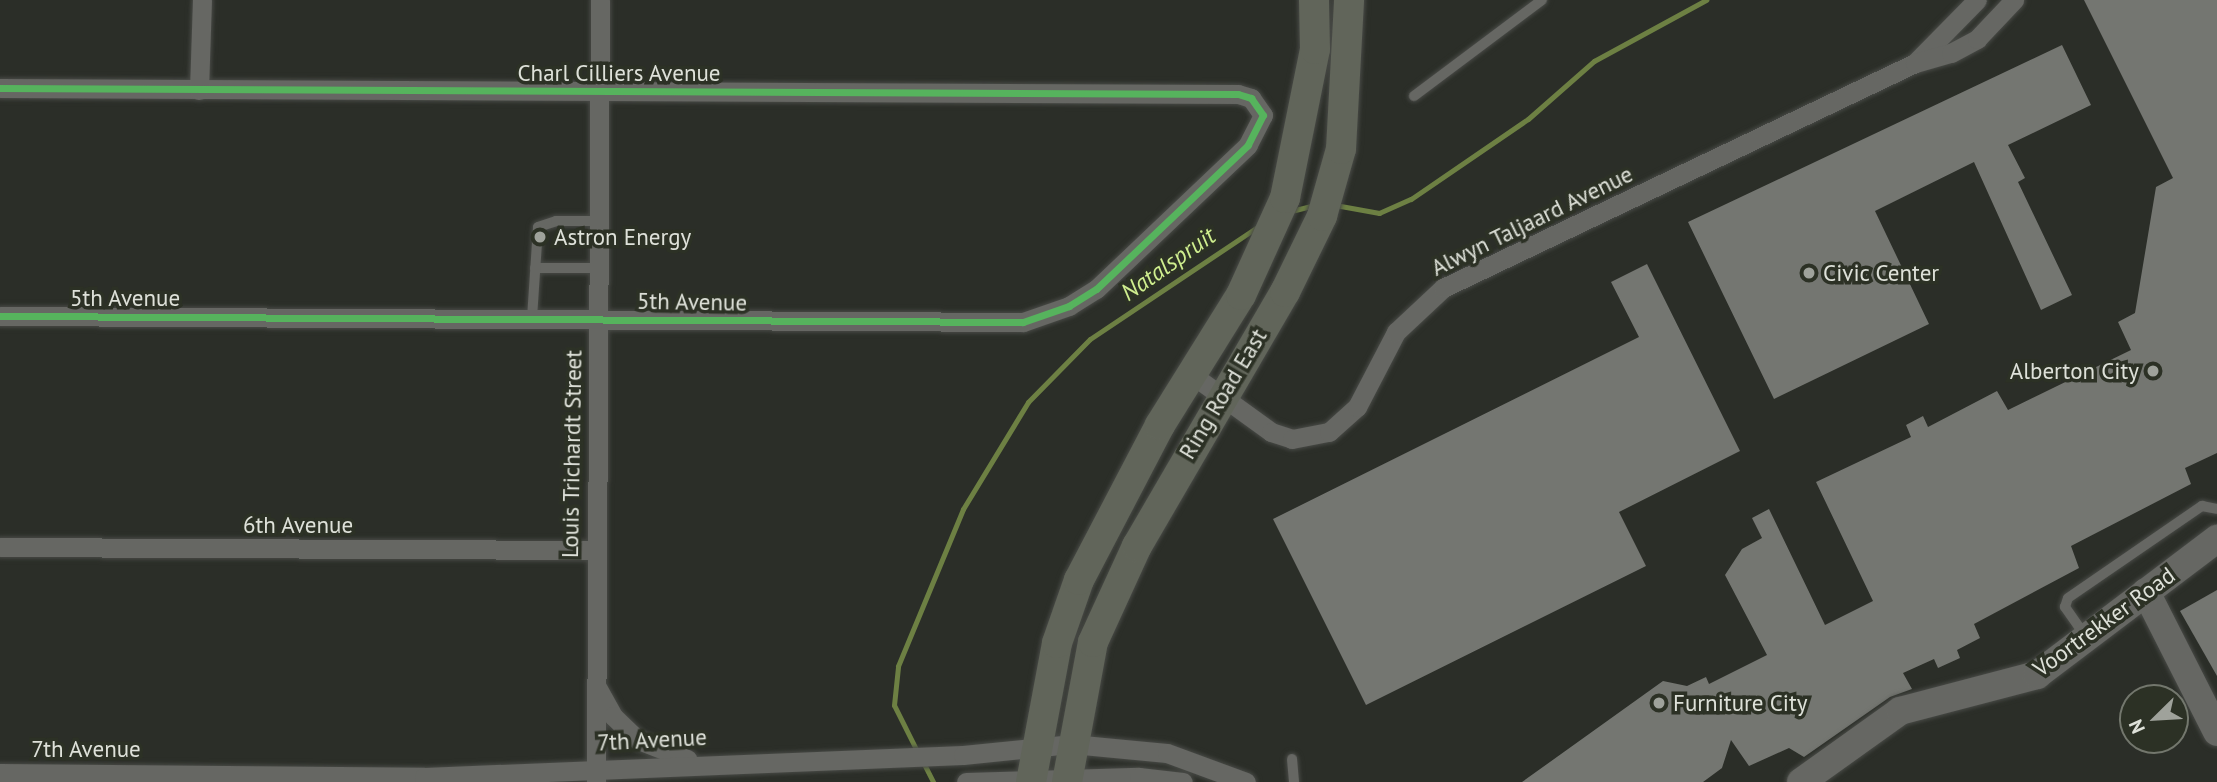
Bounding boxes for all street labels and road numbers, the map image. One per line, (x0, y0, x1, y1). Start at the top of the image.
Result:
street label: Charl Cilliers Avenue (517, 59, 721, 87)
street label: Alwyn Taljaard Avenue (1426, 160, 1638, 282)
street label: 5th Avenue (70, 284, 180, 312)
street label: 5th Avenue (636, 287, 748, 317)
street label: Ring Road East (1173, 324, 1273, 464)
street label: Louis Trichardt Street (556, 349, 588, 559)
street label: 6th Avenue (243, 511, 353, 539)
street label: Voortrekker Road (2028, 561, 2180, 683)
street label: 7th Avenue (596, 723, 708, 757)
street label: 7th Avenue (31, 735, 141, 763)

